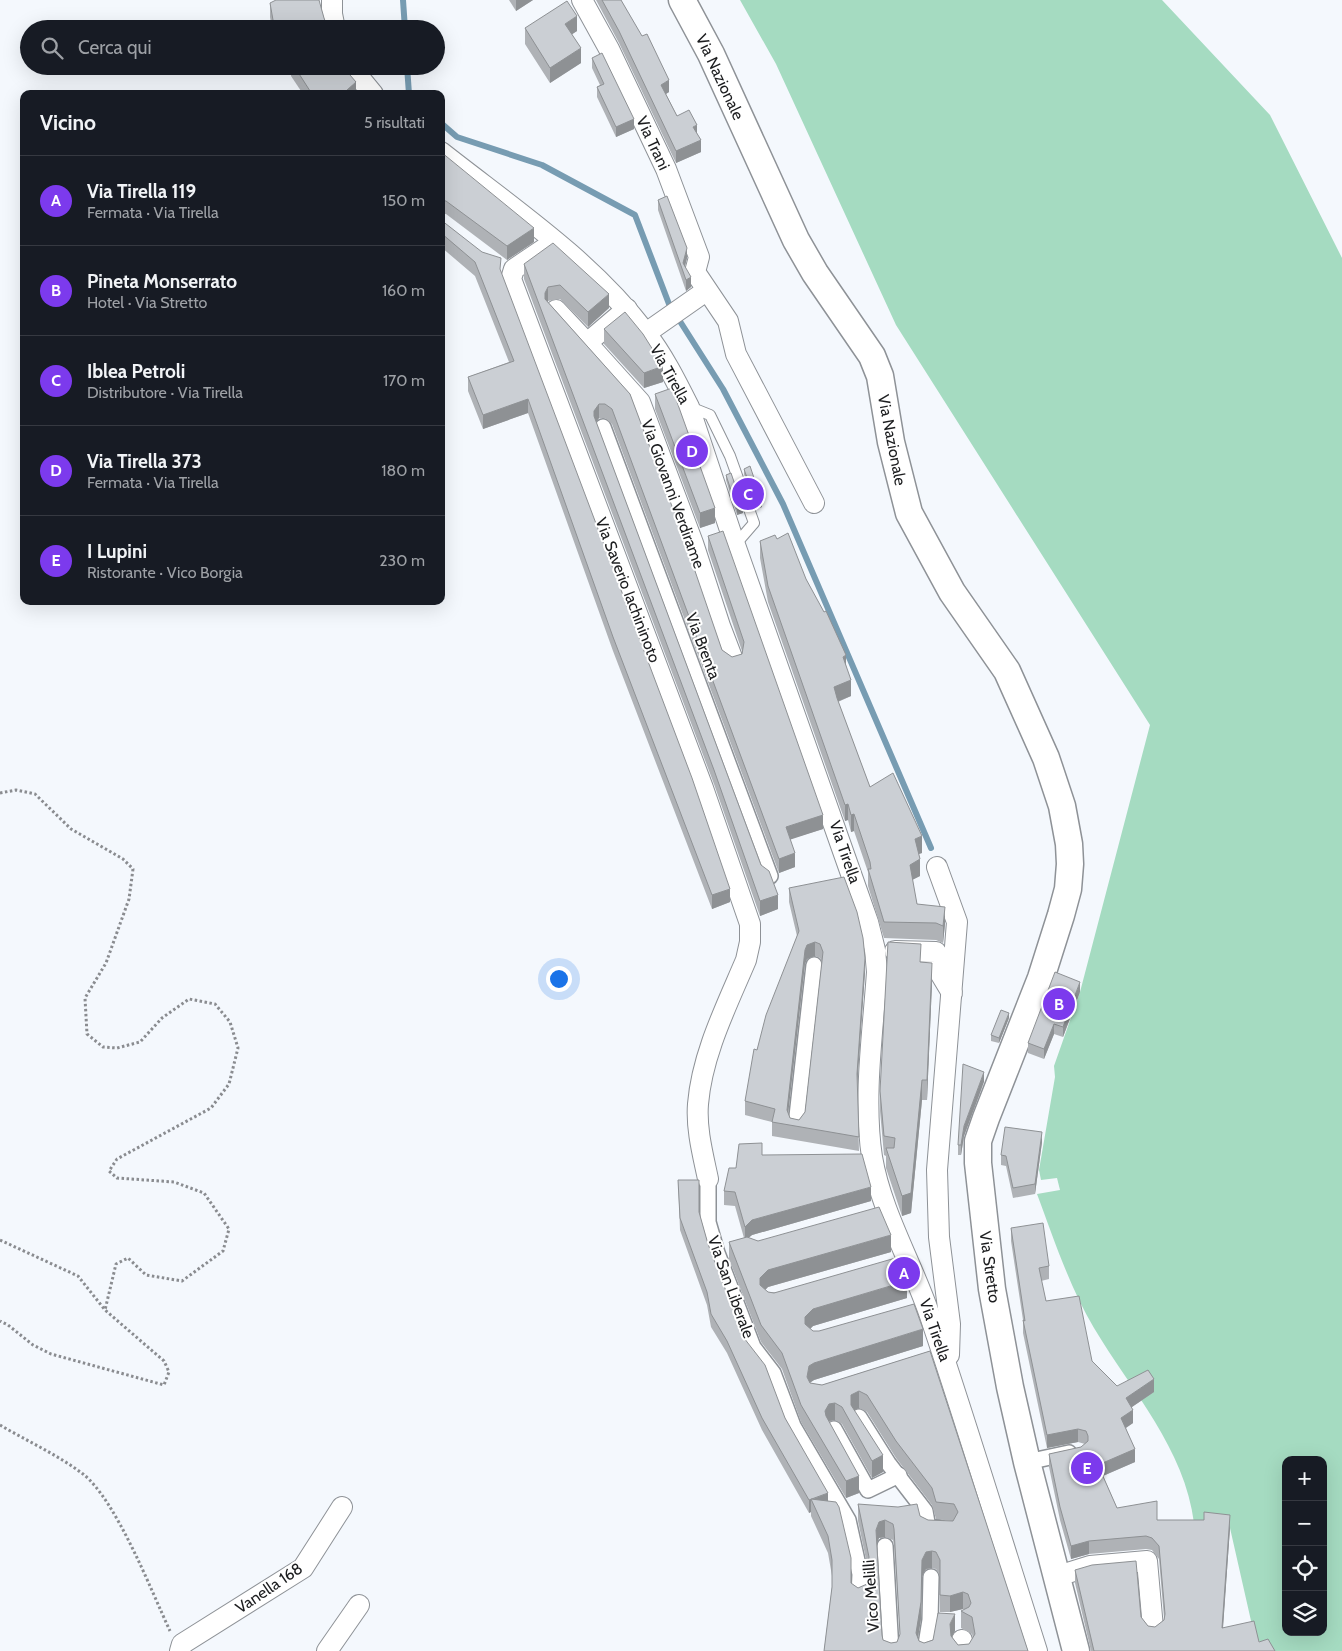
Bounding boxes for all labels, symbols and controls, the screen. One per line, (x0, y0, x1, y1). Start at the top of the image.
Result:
search box (20, 20, 445, 75)
street label: Via Nazionale (692, 31, 748, 123)
icon: search (38, 34, 66, 62)
text: Cerca qui (78, 36, 152, 59)
text: Vicino (40, 110, 96, 135)
text: 5 risultati (364, 113, 425, 132)
street label: Via Trani (632, 113, 674, 173)
text: Via Tirella 119 (87, 180, 196, 203)
text: A (51, 191, 61, 210)
text: 150 m (382, 191, 425, 210)
text: Fermata · Via Tirella (87, 203, 219, 222)
text: Pineta Monserrato (87, 270, 237, 293)
text: B (51, 281, 61, 300)
text: 160 m (382, 281, 425, 300)
text: Hotel · Via Stretto (87, 293, 207, 312)
street label: Via Tirella (646, 341, 694, 407)
text: Iblea Petroli (87, 360, 185, 383)
text: C (51, 371, 61, 390)
text: 170 m (383, 371, 425, 390)
text: Distributore · Via Tirella (87, 383, 243, 402)
street label: Via Nazionale (874, 393, 910, 487)
street label: Via Giovanni Verdirame (637, 417, 709, 571)
pin: D (676, 432, 708, 470)
text: Via Tirella 373 (87, 450, 202, 473)
text: D (50, 461, 62, 480)
text: 180 m (381, 461, 425, 480)
text: Fermata · Via Tirella (87, 473, 219, 492)
pin: C (732, 475, 764, 513)
street label: Via Saverio Iachininoto (592, 515, 664, 665)
text: I Lupini (87, 540, 147, 563)
text: E (51, 551, 61, 570)
text: 230 m (379, 551, 425, 570)
text: Ristorante · Vico Borgia (87, 563, 243, 582)
street label: Via Brenta (682, 610, 724, 682)
street label: Via Tirella (825, 818, 865, 886)
your location (546, 966, 572, 992)
pin: B (1043, 985, 1075, 1023)
street label: Via Stretto (976, 1230, 1004, 1304)
street label: Via San Liberale (704, 1233, 758, 1341)
pin: A (888, 1254, 920, 1292)
street label: Via Tirella (915, 1296, 955, 1364)
pin: E (1071, 1449, 1103, 1487)
map controls (1282, 1456, 1327, 1636)
button: + (1282, 1456, 1327, 1501)
button: − (1282, 1501, 1327, 1546)
button: locate (1282, 1546, 1327, 1591)
street label: Vanella 168 (232, 1559, 306, 1617)
street label: Vico Melilli (859, 1559, 883, 1633)
button: layers (1282, 1591, 1327, 1636)

